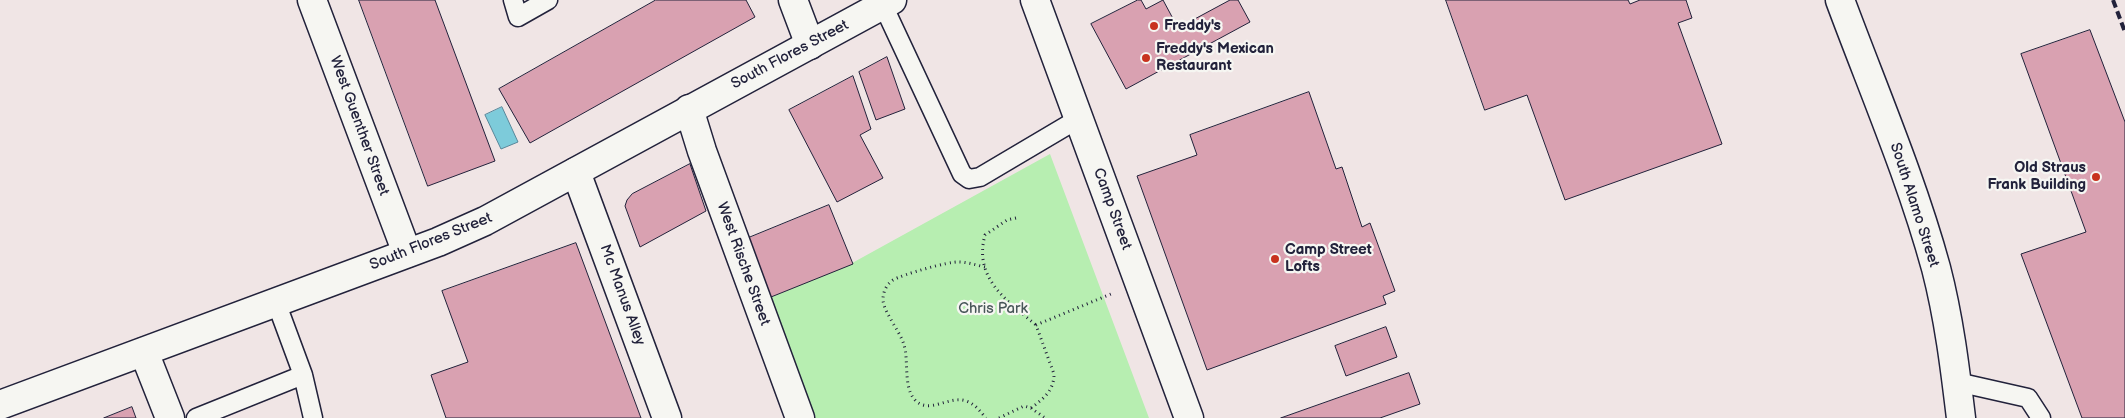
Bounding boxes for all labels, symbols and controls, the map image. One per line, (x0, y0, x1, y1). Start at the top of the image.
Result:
street label: South Flores Street (728, 17, 852, 93)
place label: Freddy's (1164, 17, 1221, 35)
marker: Freddy's (1148, 20, 1160, 32)
place label: Freddy's Mexican Restaurant (1156, 40, 1274, 75)
marker: Freddy's Mexican Restaurant (1140, 52, 1152, 64)
street label: West Guenther Street (325, 54, 393, 198)
street label: South Alamo Street (1885, 140, 1943, 270)
place label: Old Straus Frank Building (1988, 159, 2086, 194)
street label: Camp Street (1089, 166, 1135, 252)
marker: Old Straus Frank Building (2090, 171, 2102, 183)
street label: West Rische Street (712, 200, 774, 328)
street label: South Flores Street (367, 209, 495, 275)
place label: Camp Street Lofts (1285, 241, 1372, 276)
street label: Mc Manus Alley (595, 242, 649, 348)
marker: Camp Street Lofts (1269, 253, 1281, 265)
park label: Chris Park (958, 300, 1028, 318)

